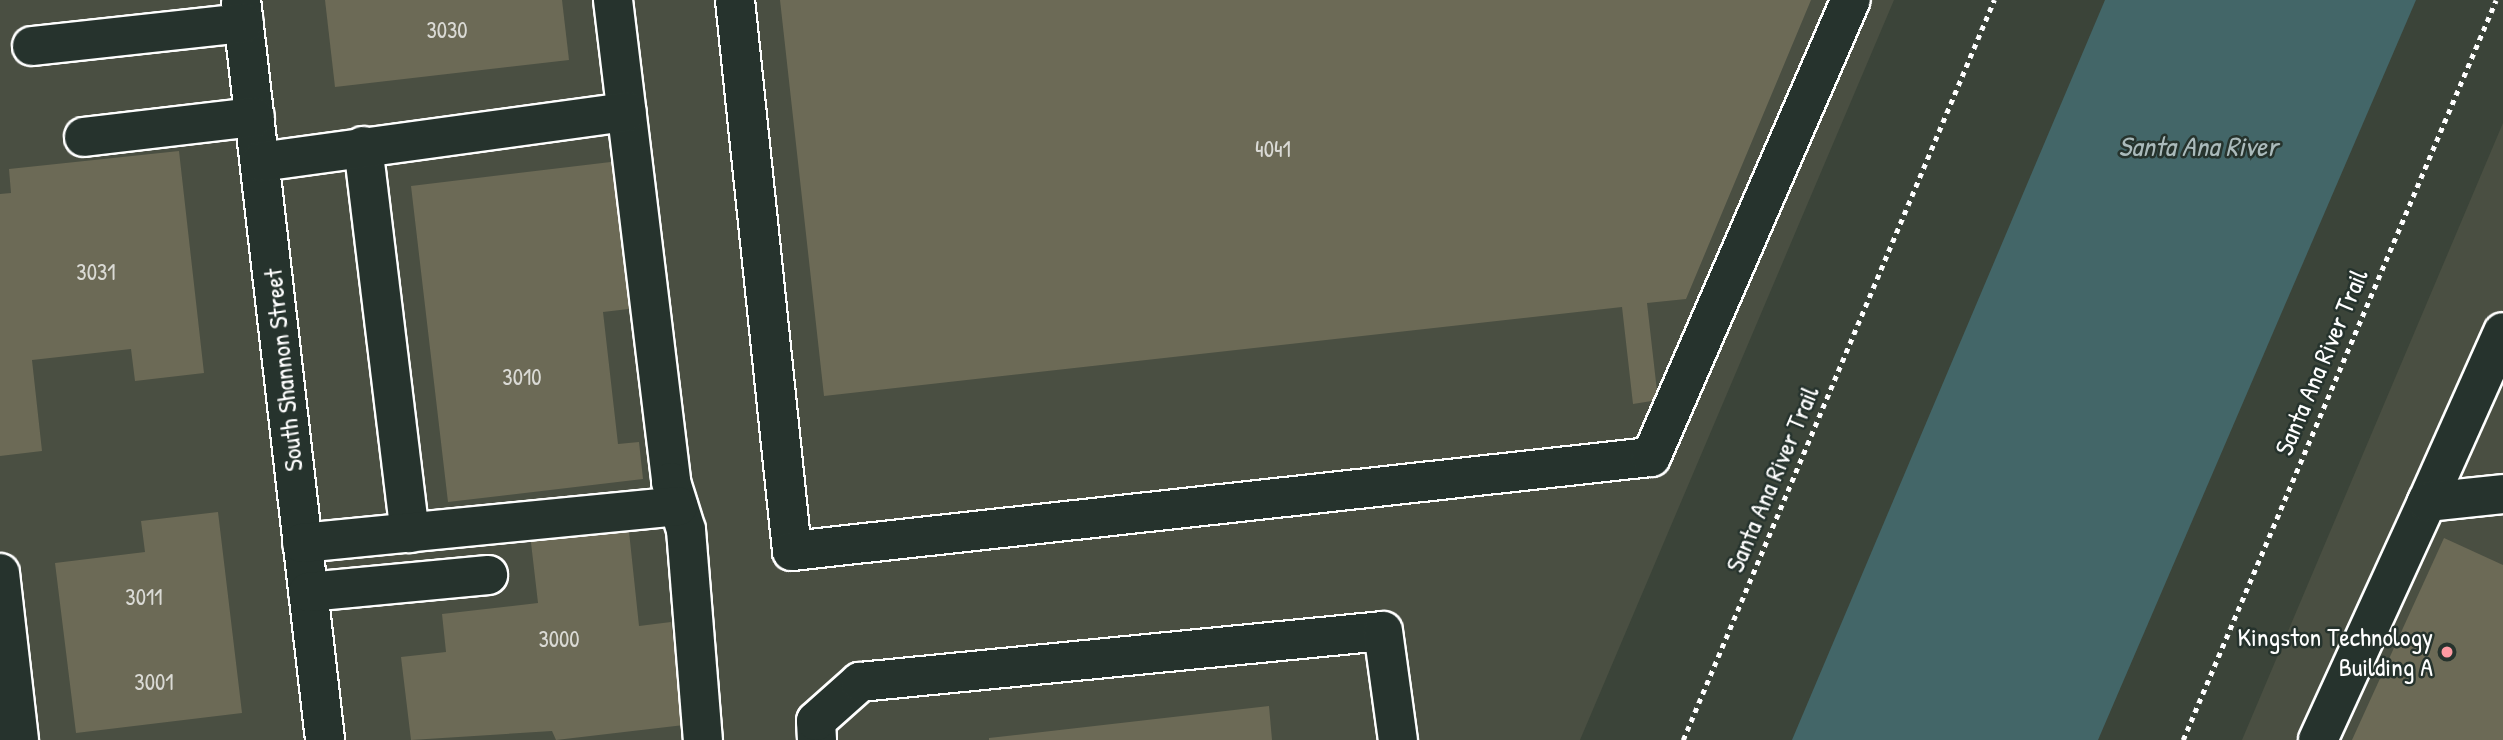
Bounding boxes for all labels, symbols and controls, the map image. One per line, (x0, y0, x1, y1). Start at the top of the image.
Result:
house number: 3030 (426, 16, 468, 44)
water label: Santa Ana River (2118, 129, 2278, 163)
house number: 4041 (1255, 135, 1291, 163)
house number: 3031 (76, 258, 116, 286)
street label: Santa Ana River Trail (2268, 264, 2374, 460)
street label: South Shannon Street (257, 267, 309, 473)
house number: 3010 (502, 363, 542, 391)
street label: Santa Ana River Trail (1719, 381, 1825, 577)
house number: 3011 (125, 583, 163, 611)
place label: Kingston Technology Building A (2237, 621, 2433, 682)
house number: 3000 (538, 625, 580, 653)
marker: Kingston Technology Building A (2439, 644, 2455, 660)
house number: 3001 (134, 668, 174, 696)

